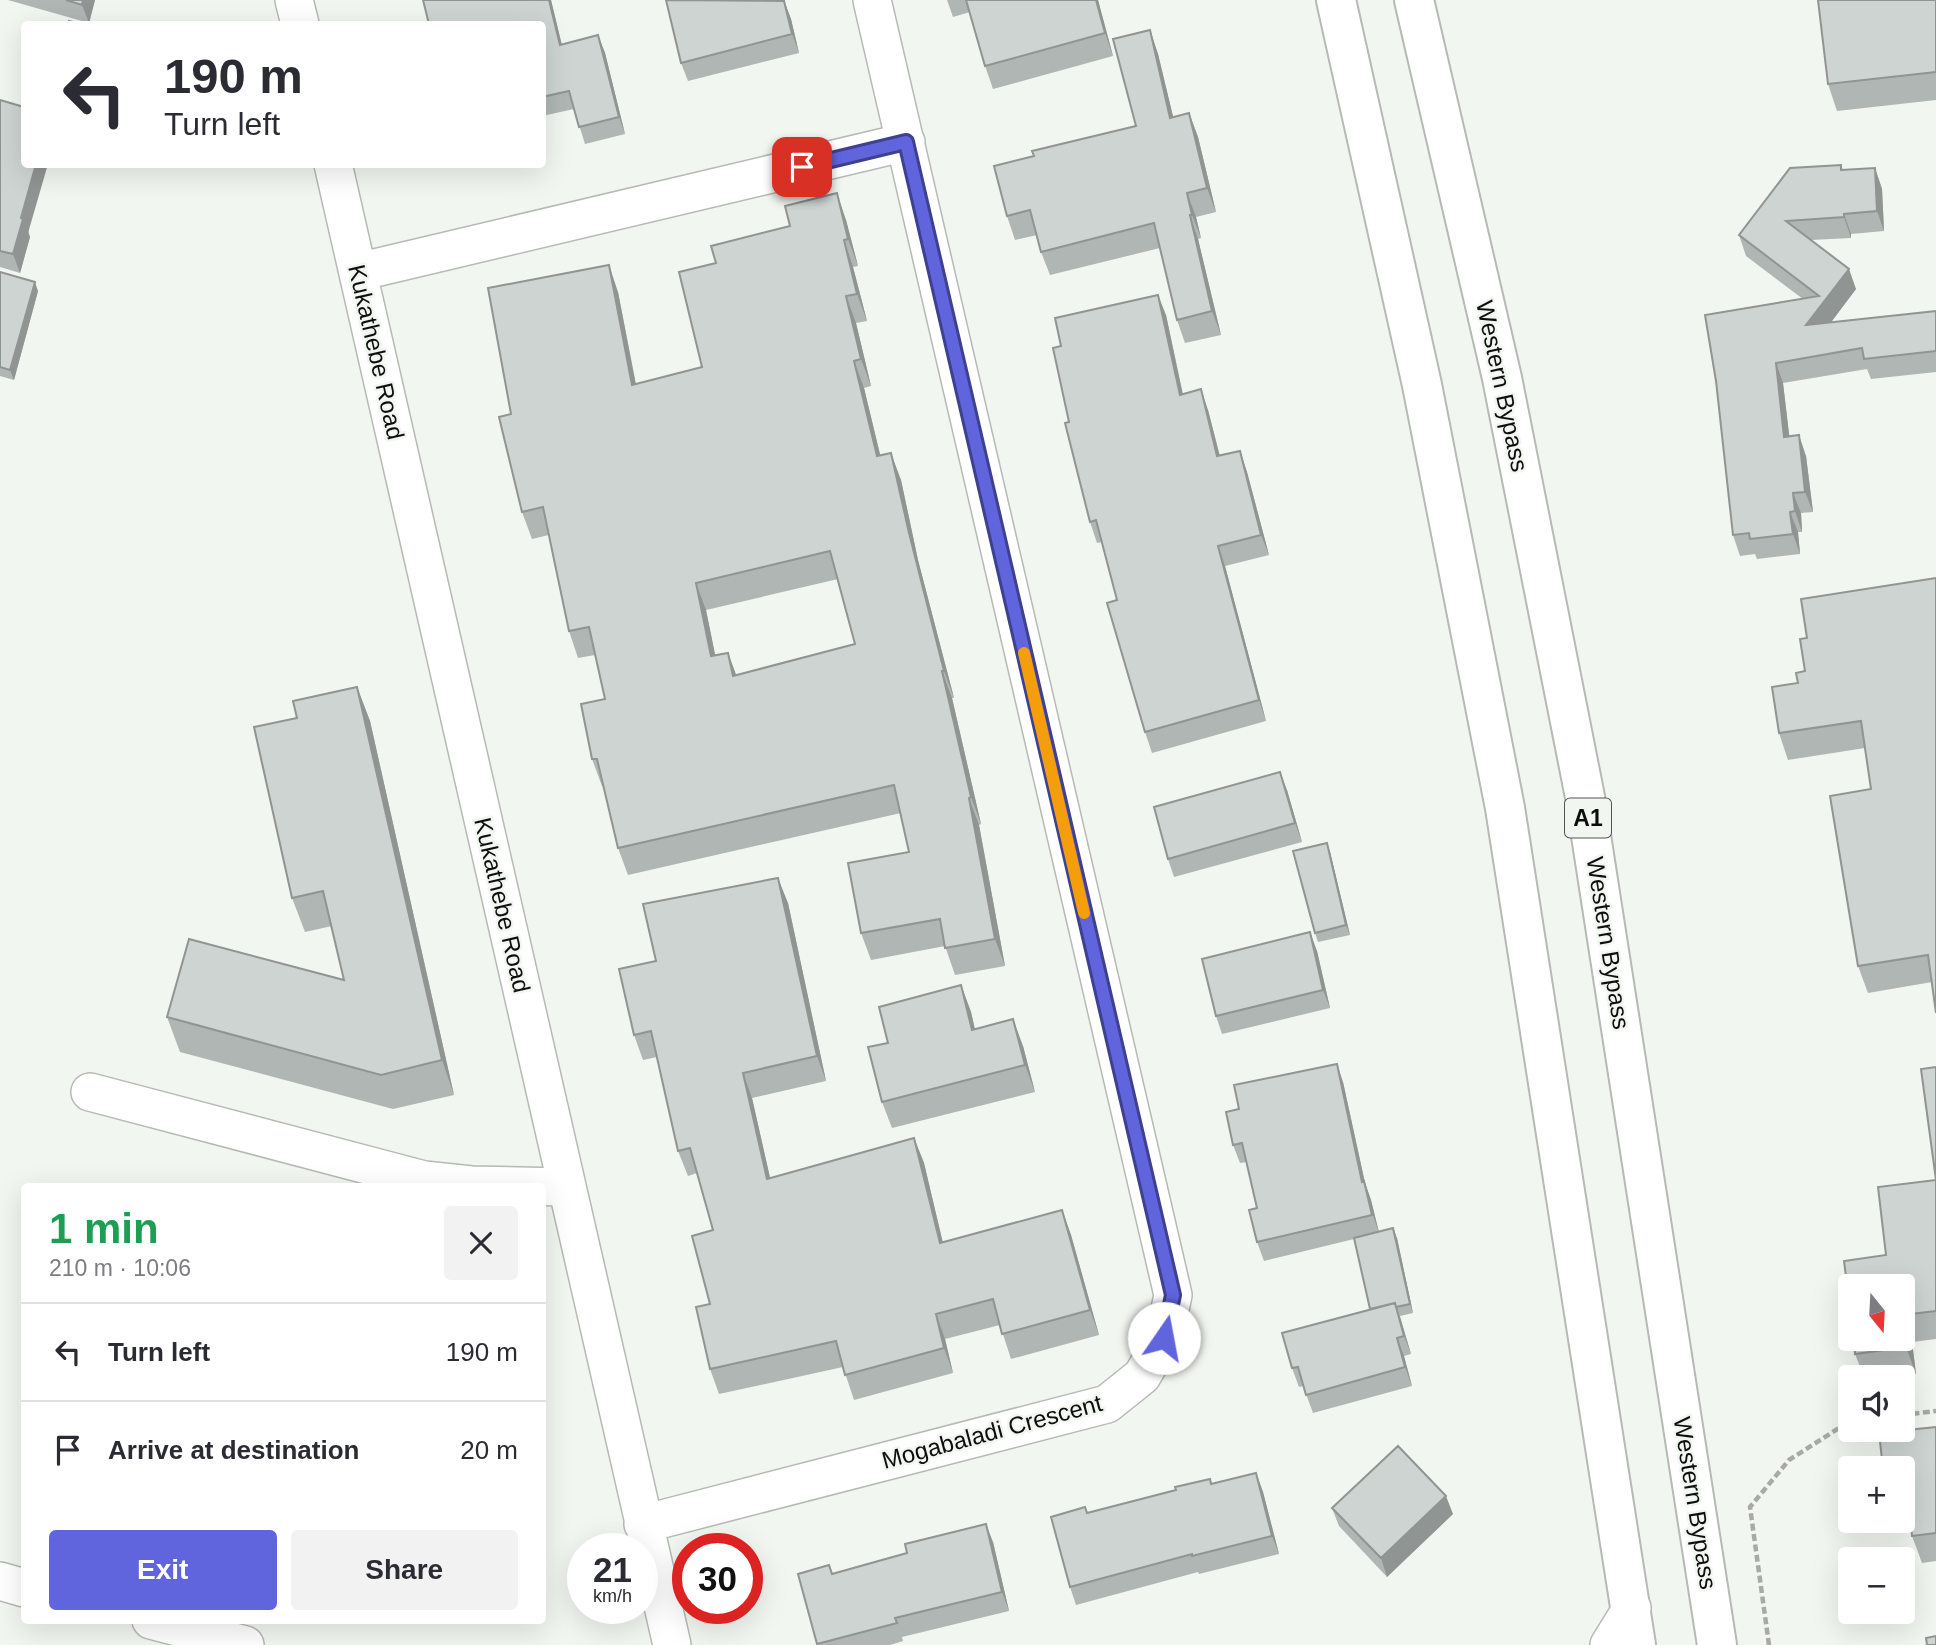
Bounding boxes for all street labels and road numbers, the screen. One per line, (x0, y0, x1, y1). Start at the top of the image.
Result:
street label: Kukathebe Road (343, 262, 410, 442)
street label: Western Bypass (1471, 298, 1534, 474)
road number: A1 (1565, 798, 1611, 838)
street label: Kukathebe Road (469, 815, 536, 995)
street label: Western Bypass (1582, 855, 1635, 1031)
street label: Mogabaladi Crescent (879, 1389, 1105, 1474)
street label: Western Bypass (1669, 1415, 1722, 1591)

